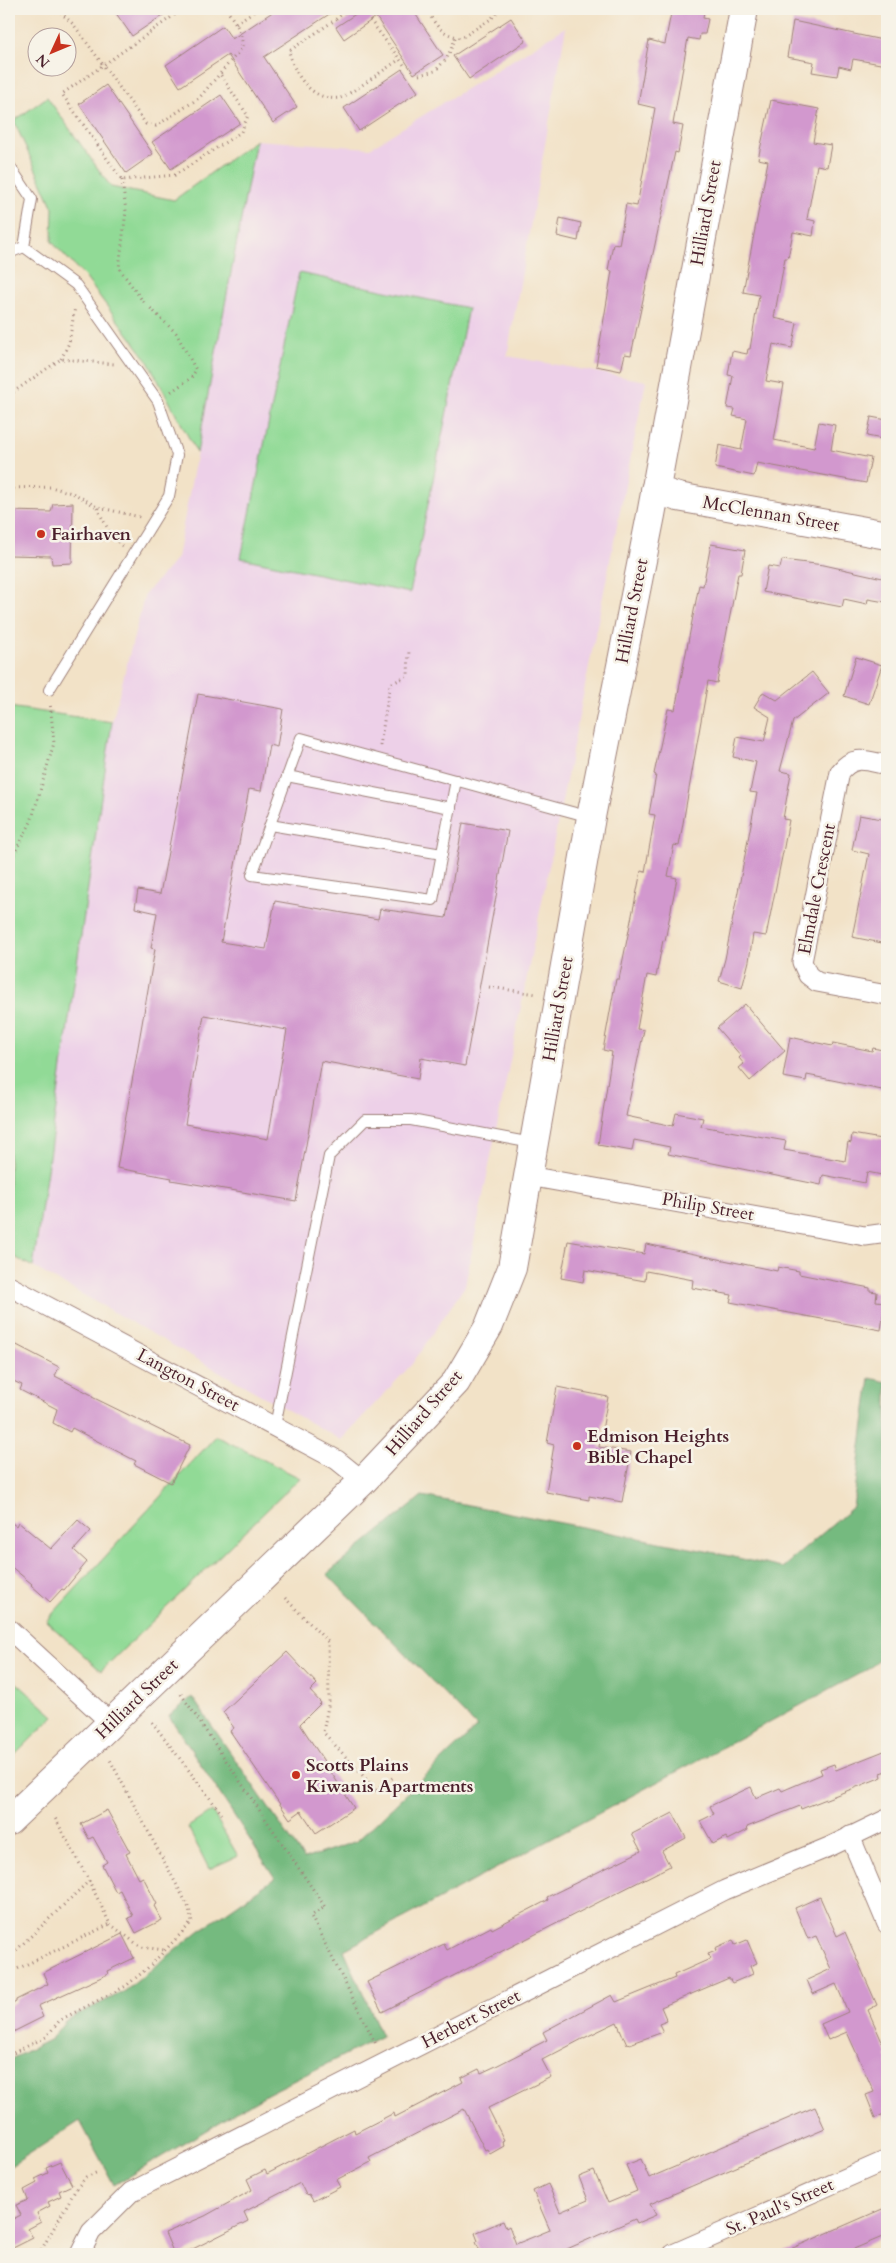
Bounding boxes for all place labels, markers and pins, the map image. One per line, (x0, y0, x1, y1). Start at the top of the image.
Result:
place label: Fairhaven (51, 522, 132, 547)
marker: Fairhaven (35, 528, 47, 540)
place label: Edmison Heights Bible Chapel (587, 1424, 729, 1470)
marker: Edmison Heights Bible Chapel (571, 1440, 583, 1452)
place label: Scotts Plains Kiwanis Apartments (306, 1753, 473, 1799)
marker: Scotts Plains Kiwanis Apartments (290, 1769, 302, 1781)

